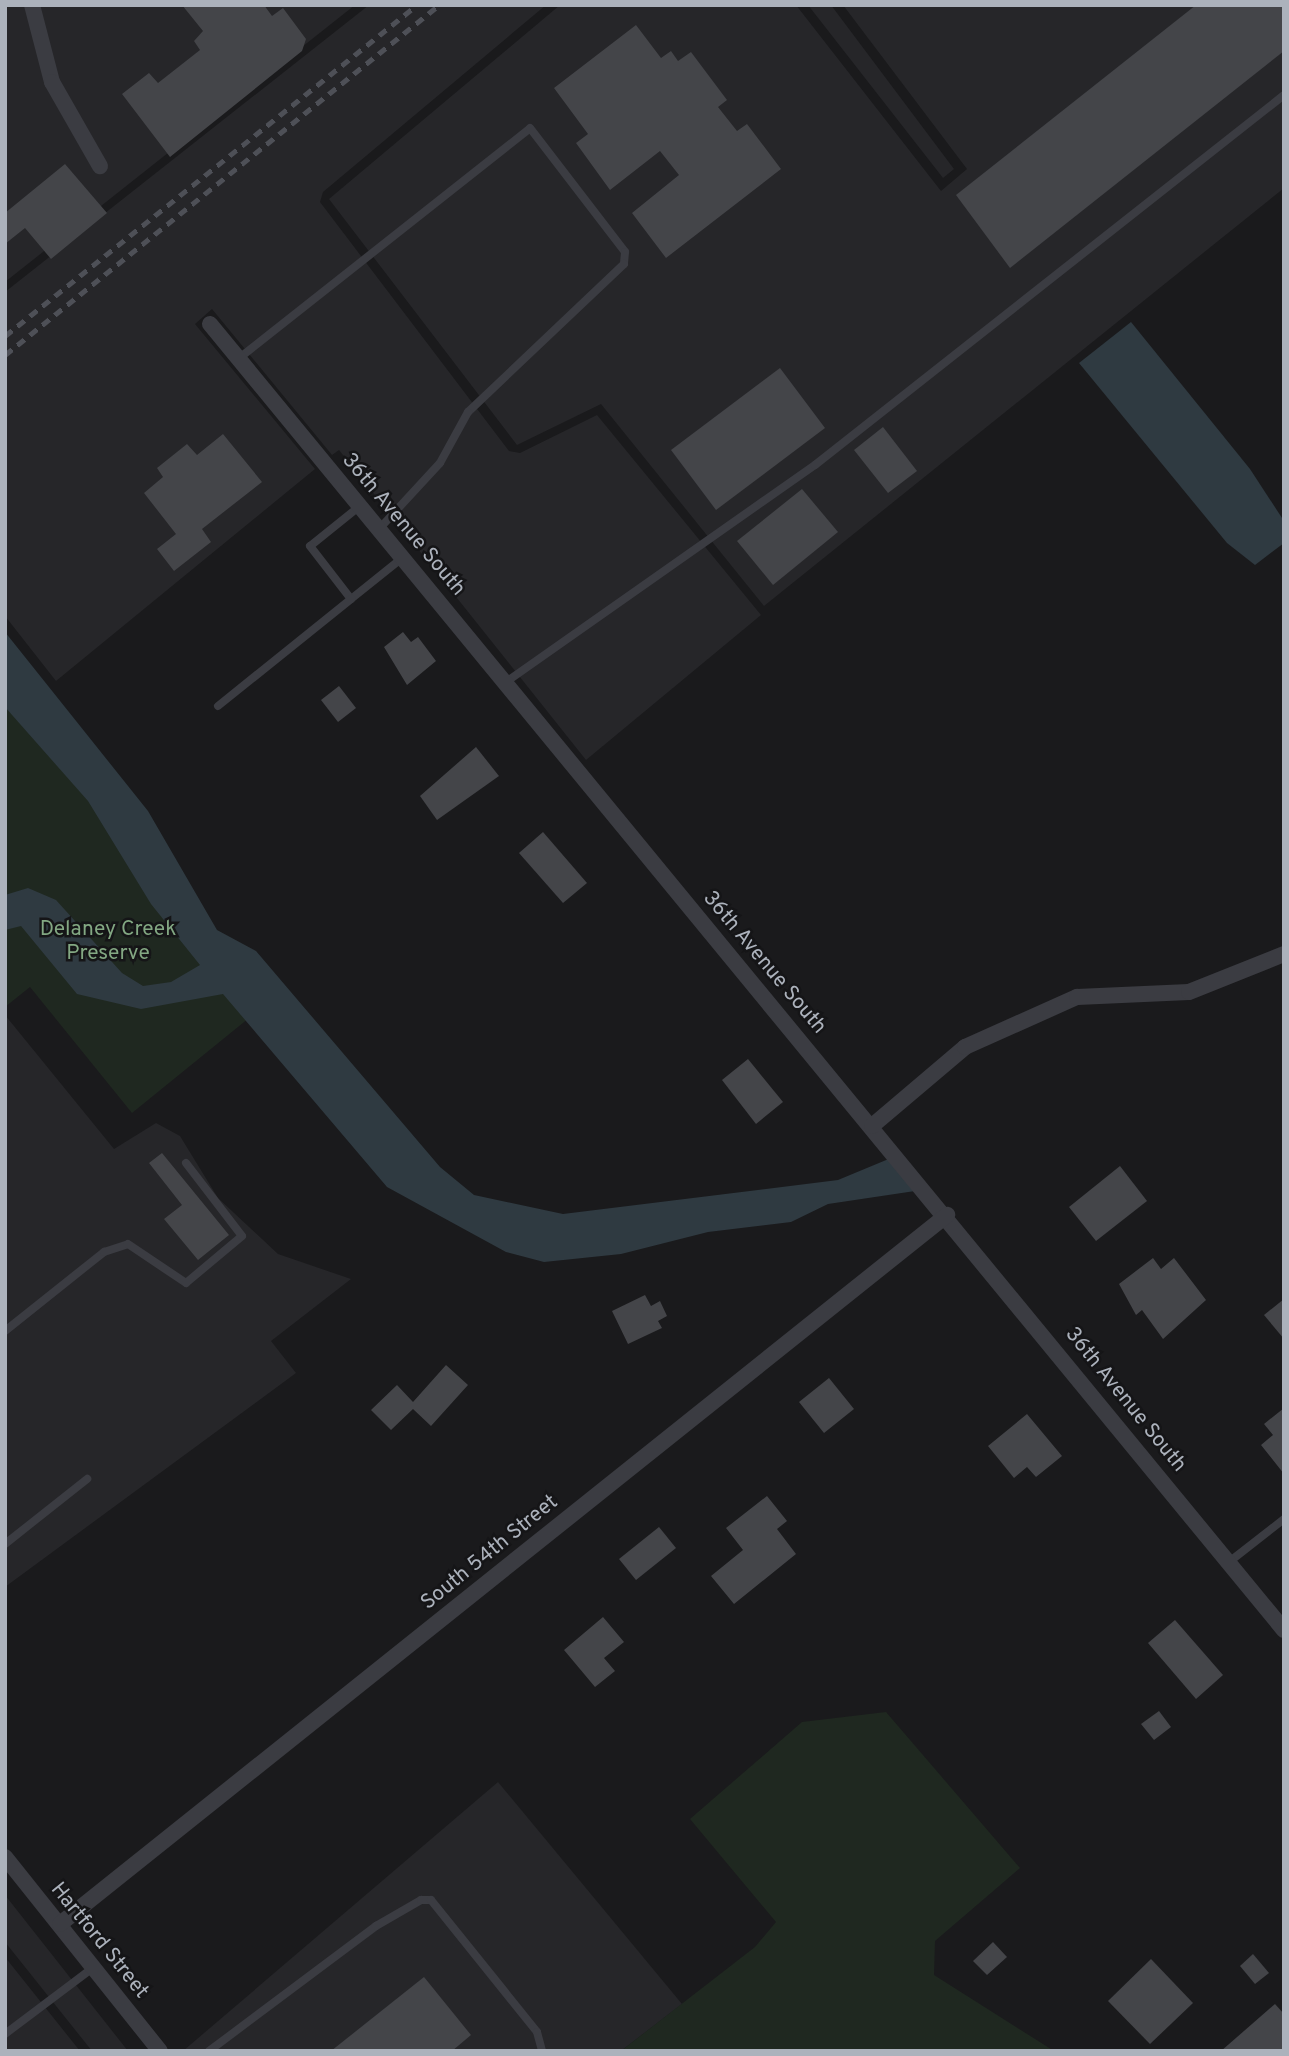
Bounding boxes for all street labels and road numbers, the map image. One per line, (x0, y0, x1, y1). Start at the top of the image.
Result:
street label: 36th Avenue South (336, 448, 470, 602)
street label: 36th Avenue South (697, 886, 831, 1040)
street label: 36th Avenue South (1059, 1322, 1191, 1478)
street label: South 54th Street (417, 1490, 563, 1616)
street label: Hartford Street (45, 1878, 153, 2004)

